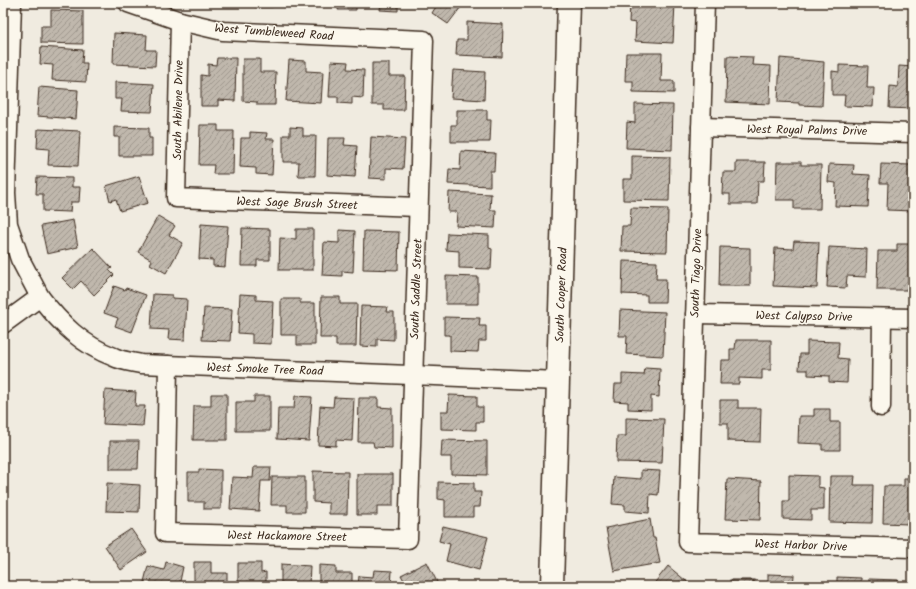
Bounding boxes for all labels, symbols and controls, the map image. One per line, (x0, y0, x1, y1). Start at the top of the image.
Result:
street label: West Tumbleweed Road (214, 19, 335, 46)
street label: South Abilene Drive (168, 59, 189, 160)
street label: West Royal Palms Drive (747, 120, 868, 141)
street label: West Sage Brush Street (236, 192, 358, 215)
street label: South Tiago Drive (685, 227, 708, 318)
street label: South Saddle Street (405, 238, 428, 340)
street label: South Cooper Road (550, 246, 573, 343)
street label: West Calypso Drive (755, 306, 853, 327)
street label: West Smoke Tree Road (206, 358, 325, 381)
street label: West Hackamore Street (227, 526, 347, 547)
street label: West Harbor Drive (754, 534, 848, 557)

